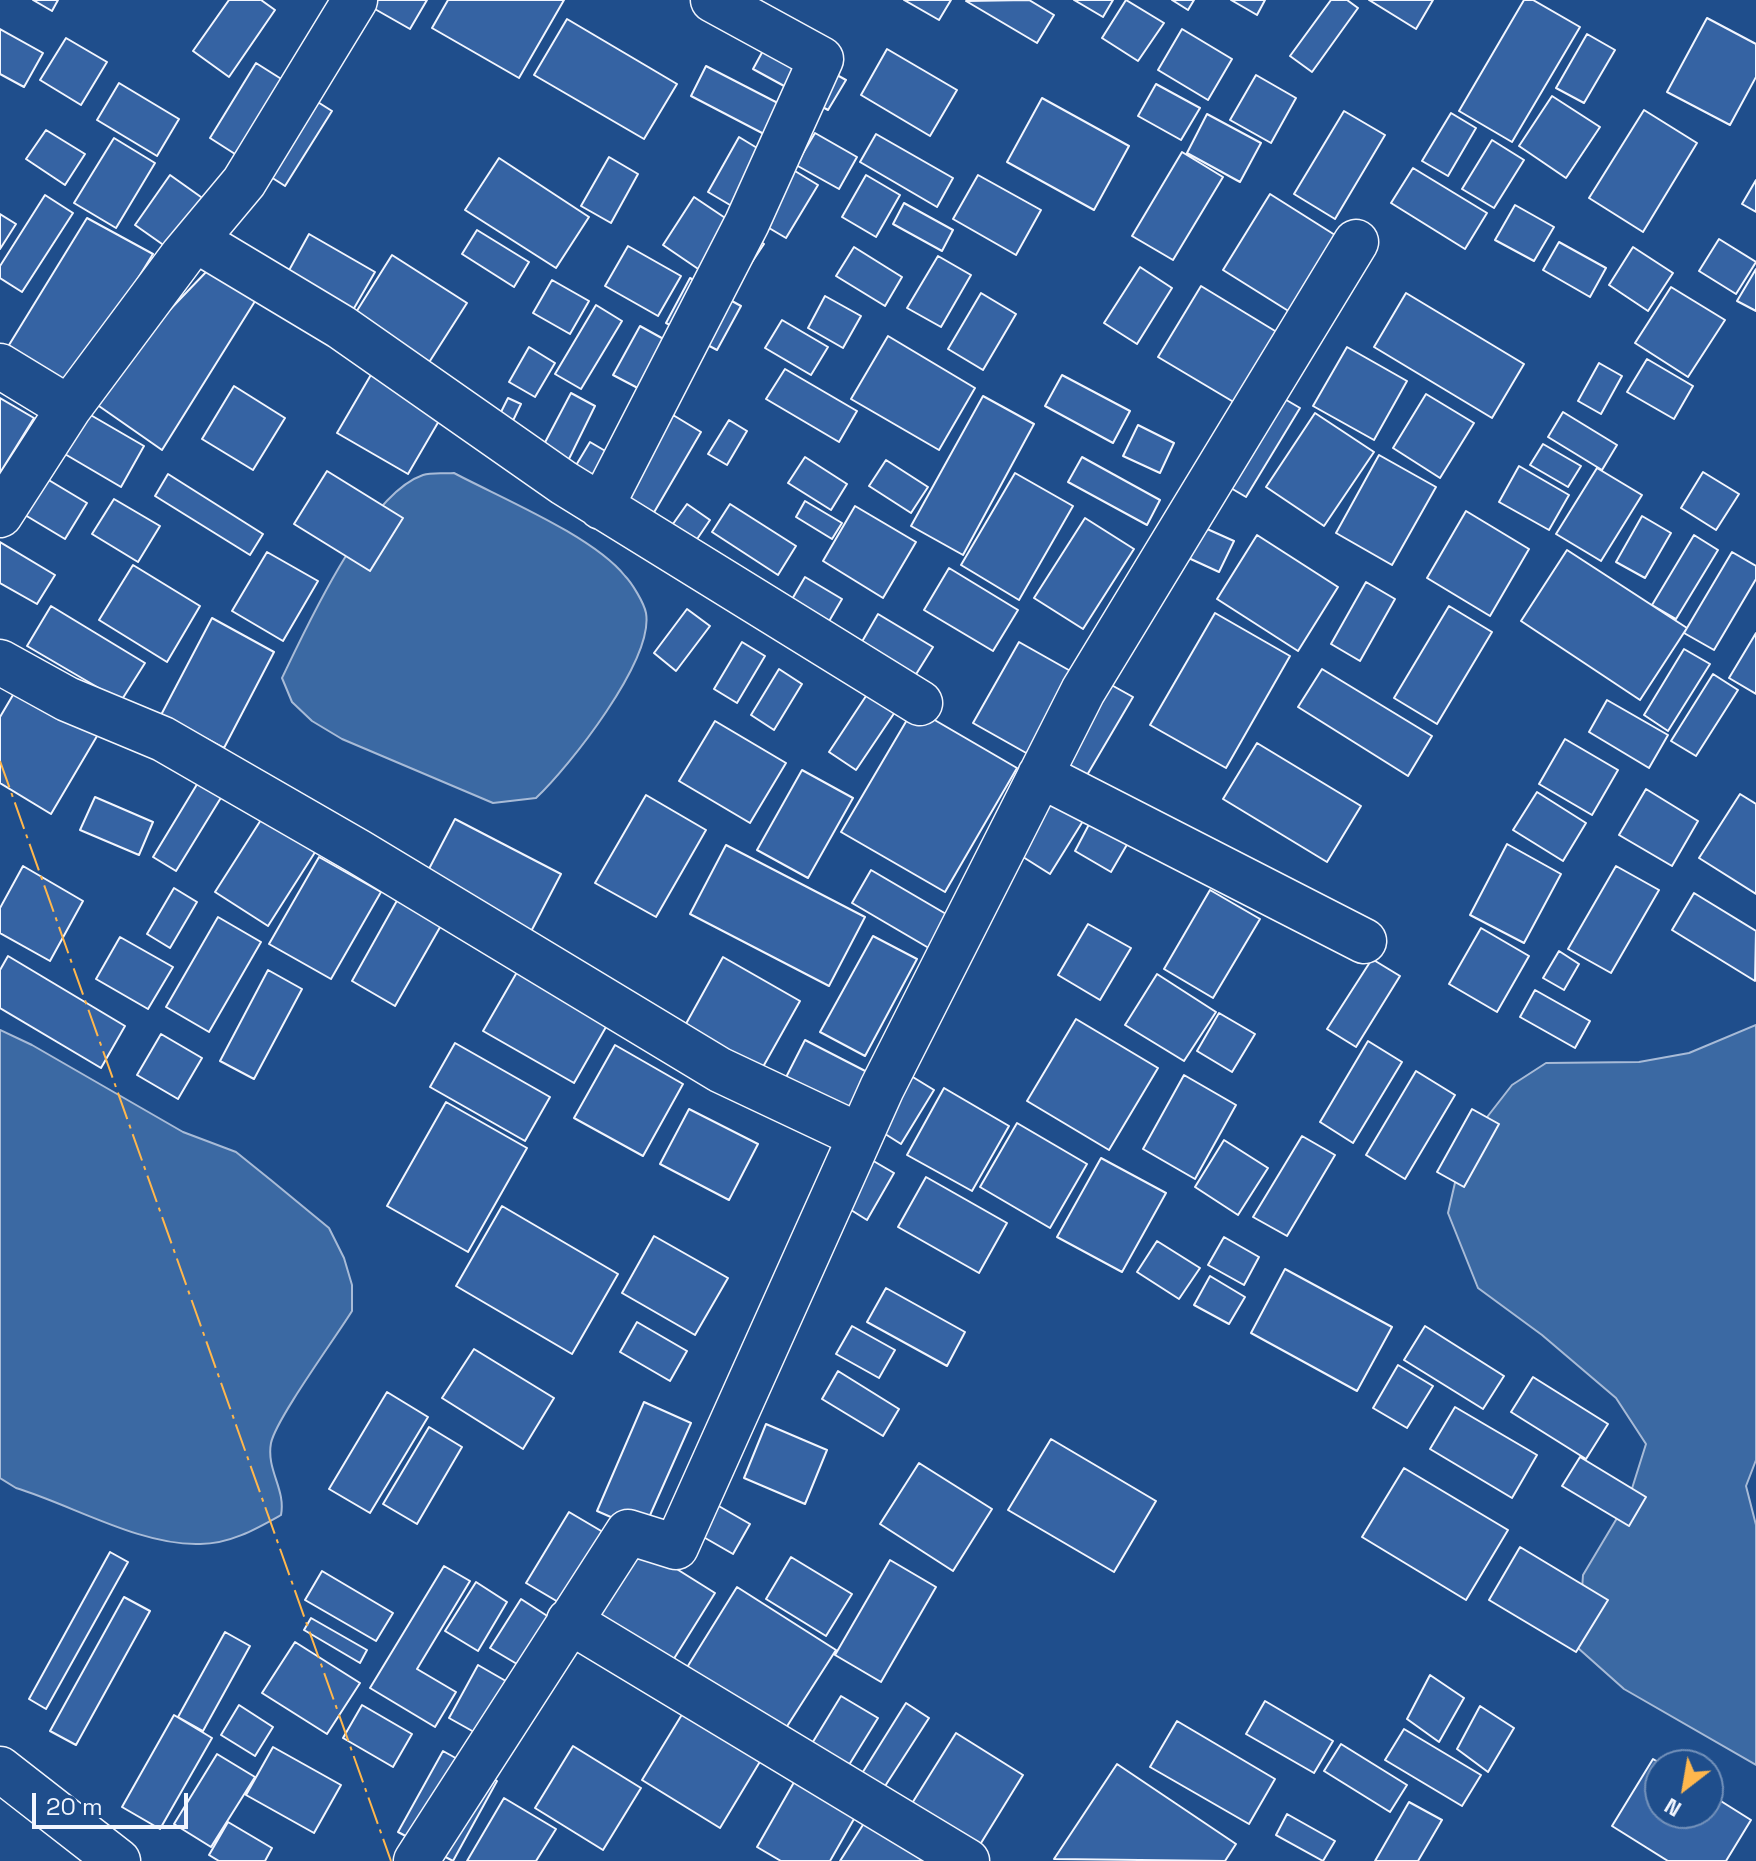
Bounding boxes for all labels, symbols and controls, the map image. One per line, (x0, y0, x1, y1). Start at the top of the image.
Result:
north arrow (1644, 1749, 1724, 1829)
scale bar (36, 1777, 192, 1827)
text: 20 m (46, 1791, 103, 1822)
text: N (1659, 1792, 1686, 1824)

